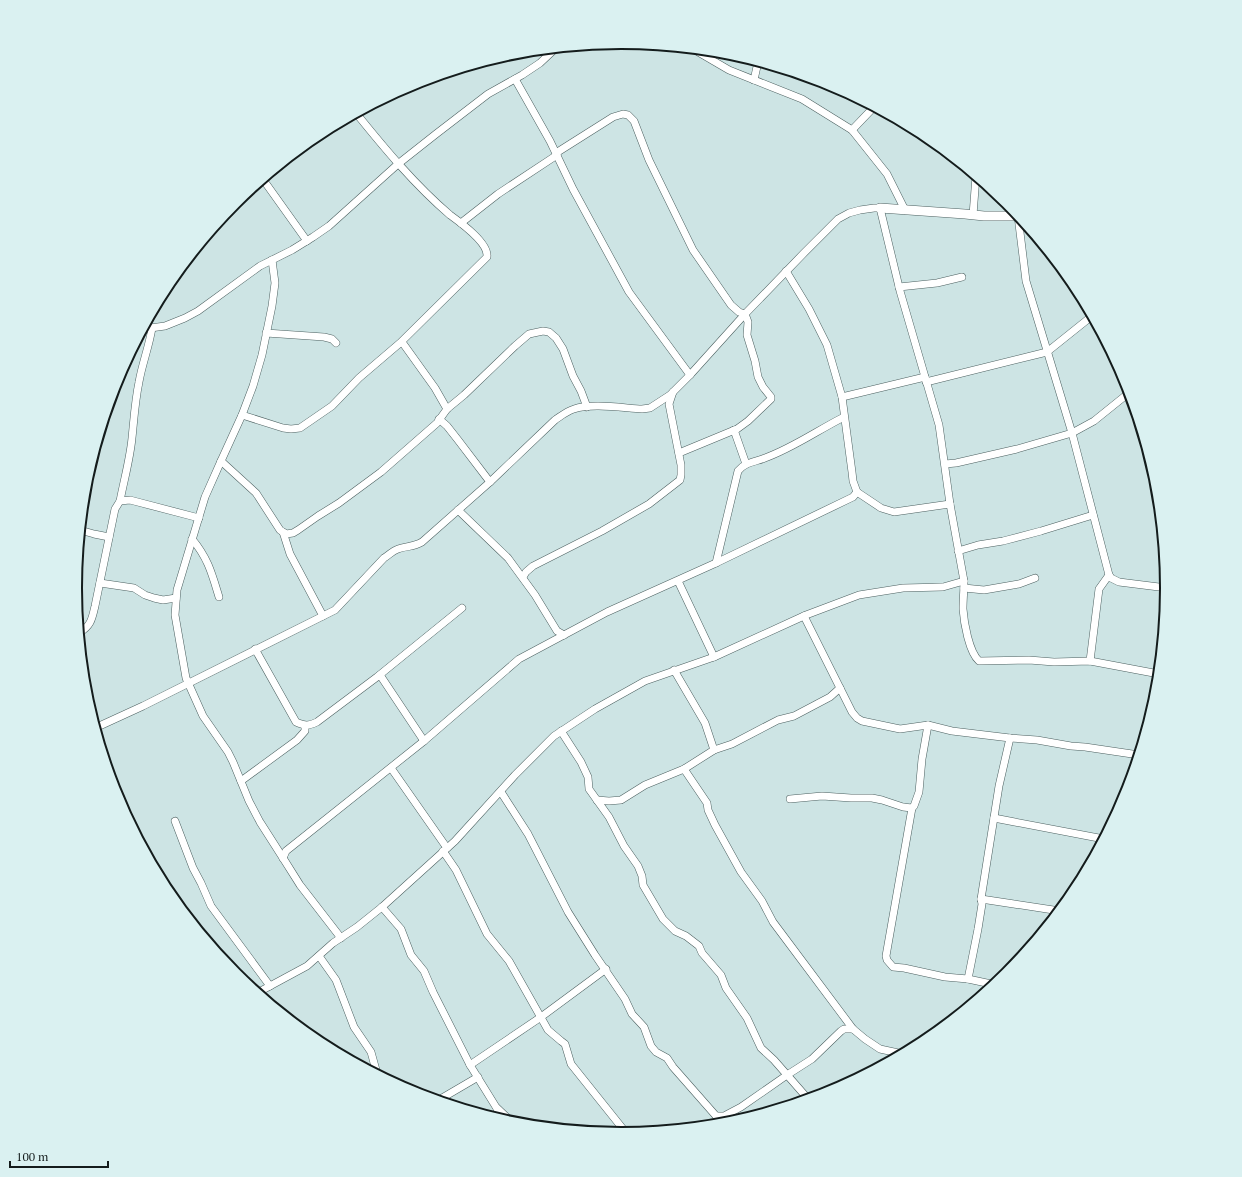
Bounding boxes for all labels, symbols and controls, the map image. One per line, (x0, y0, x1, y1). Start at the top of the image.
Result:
scale bar (10, 1143, 108, 1169)
text: 100 m (16, 1149, 49, 1164)

